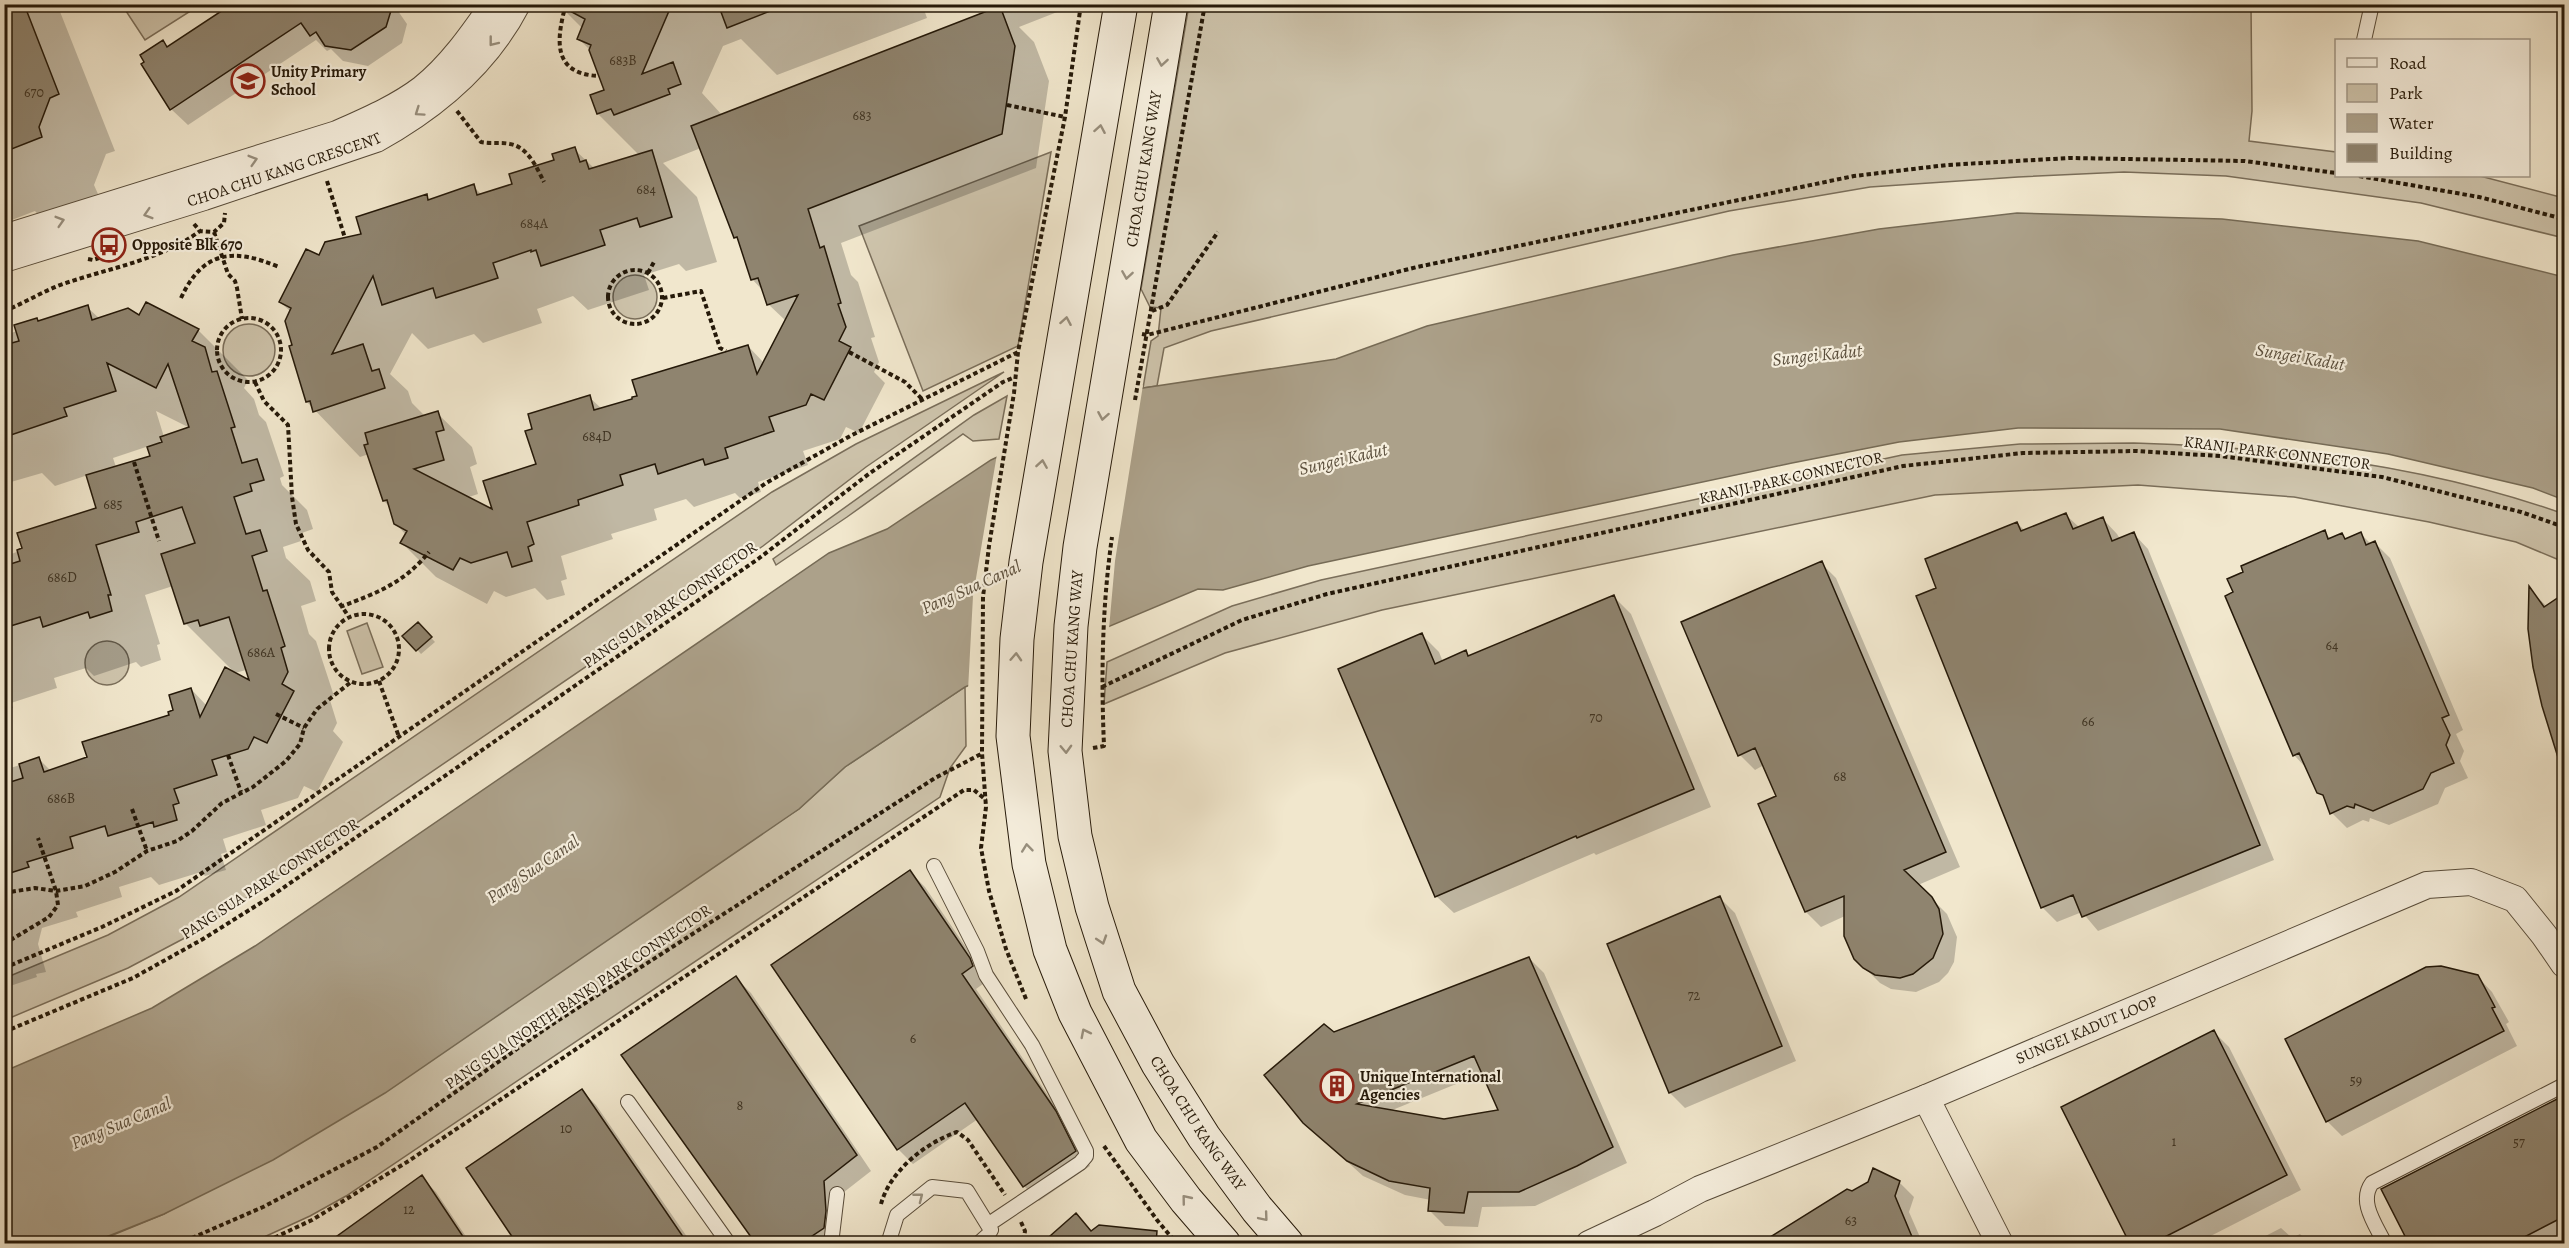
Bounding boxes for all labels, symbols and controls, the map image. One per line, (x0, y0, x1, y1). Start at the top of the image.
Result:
one-way arrow (489, 35, 500, 46)
legend (2335, 39, 2530, 177)
house number: 683B (609, 51, 637, 70)
text: Road (2389, 51, 2427, 75)
one-way arrow (1156, 58, 1168, 67)
place label: Unity Primary School (271, 61, 367, 101)
school or university icon: Unity Primary School (230, 63, 266, 99)
text: Park (2389, 81, 2423, 105)
house number: 670 (24, 83, 44, 102)
street label: CHOA CHU KANG WAY (1121, 89, 1167, 249)
one-way arrow (415, 105, 426, 116)
house number: 683 (852, 106, 872, 125)
text: Water (2388, 111, 2434, 135)
one-way arrow (1093, 124, 1106, 134)
street label: CHOA CHU KANG CRESCENT (184, 127, 386, 213)
text: Building (2389, 141, 2453, 165)
one-way arrow (247, 155, 258, 167)
house number: 684 (636, 180, 656, 199)
one-way arrow (143, 207, 154, 220)
house number: 684A (520, 214, 549, 233)
one-way arrow (54, 216, 65, 228)
bus stop icon: Opposite Blk 670 (91, 227, 127, 263)
place label: Opposite Blk 670 (132, 234, 243, 256)
one-way arrow (1121, 270, 1134, 280)
one-way arrow (1059, 316, 1072, 326)
water label: Sungei Kadut (2254, 337, 2347, 377)
water label: Sungei Kadut (1771, 338, 1864, 372)
one-way arrow (1097, 411, 1110, 421)
house number: 684D (582, 427, 612, 446)
street label: KRANJI PARK CONNECTOR (2182, 431, 2372, 475)
water label: Sungei Kadut (1296, 437, 1390, 481)
street label: KRANJI PARK CONNECTOR (1697, 446, 1885, 510)
one-way arrow (1035, 459, 1048, 469)
house number: 685 (103, 495, 123, 514)
street label: PANG SUA PARK CONNECTOR (578, 536, 762, 674)
water label: Pang Sua Canal (917, 554, 1025, 620)
house number: 686D (47, 568, 77, 587)
street label: CHOA CHU KANG WAY (1056, 569, 1088, 728)
house number: 64 (2326, 636, 2338, 655)
house number: 686A (247, 643, 276, 662)
one-way arrow (1009, 652, 1022, 661)
house number: 70 (1589, 708, 1603, 727)
house number: 66 (2082, 712, 2094, 731)
one-way arrow (1059, 744, 1072, 753)
house number: 68 (1833, 767, 1847, 786)
house number: 686B (47, 789, 75, 808)
street label: PANG SUA PARK CONNECTOR (177, 813, 363, 945)
water label: Pang Sua Canal (482, 829, 584, 909)
one-way arrow (1021, 843, 1034, 852)
street label: PANG SUA (NORTH BANK) PARK CONNECTOR (441, 899, 716, 1095)
one-way arrow (1095, 934, 1107, 945)
house number: 72 (1688, 986, 1701, 1005)
street label: SUNGEI KADUT LOOP (2012, 990, 2161, 1070)
one-way arrow (1080, 1028, 1092, 1039)
house number: 6 (910, 1029, 916, 1048)
street label: CHOA CHU KANG WAY (1145, 1052, 1251, 1195)
place label: Unique International Agencies (1359, 1066, 1502, 1106)
building icon: Unique International Agencies (1319, 1068, 1355, 1104)
house number: 59 (2350, 1071, 2362, 1090)
water label: Pang Sua Canal (67, 1091, 175, 1155)
house number: 8 (737, 1096, 744, 1115)
house number: 10 (560, 1119, 572, 1138)
house number: 1 (2172, 1132, 2177, 1151)
house number: 57 (2513, 1133, 2525, 1152)
one-way arrow (912, 1194, 923, 1205)
one-way arrow (1182, 1195, 1193, 1206)
house number: 12 (403, 1200, 415, 1219)
one-way arrow (1257, 1210, 1268, 1221)
house number: 63 (1845, 1211, 1857, 1230)

